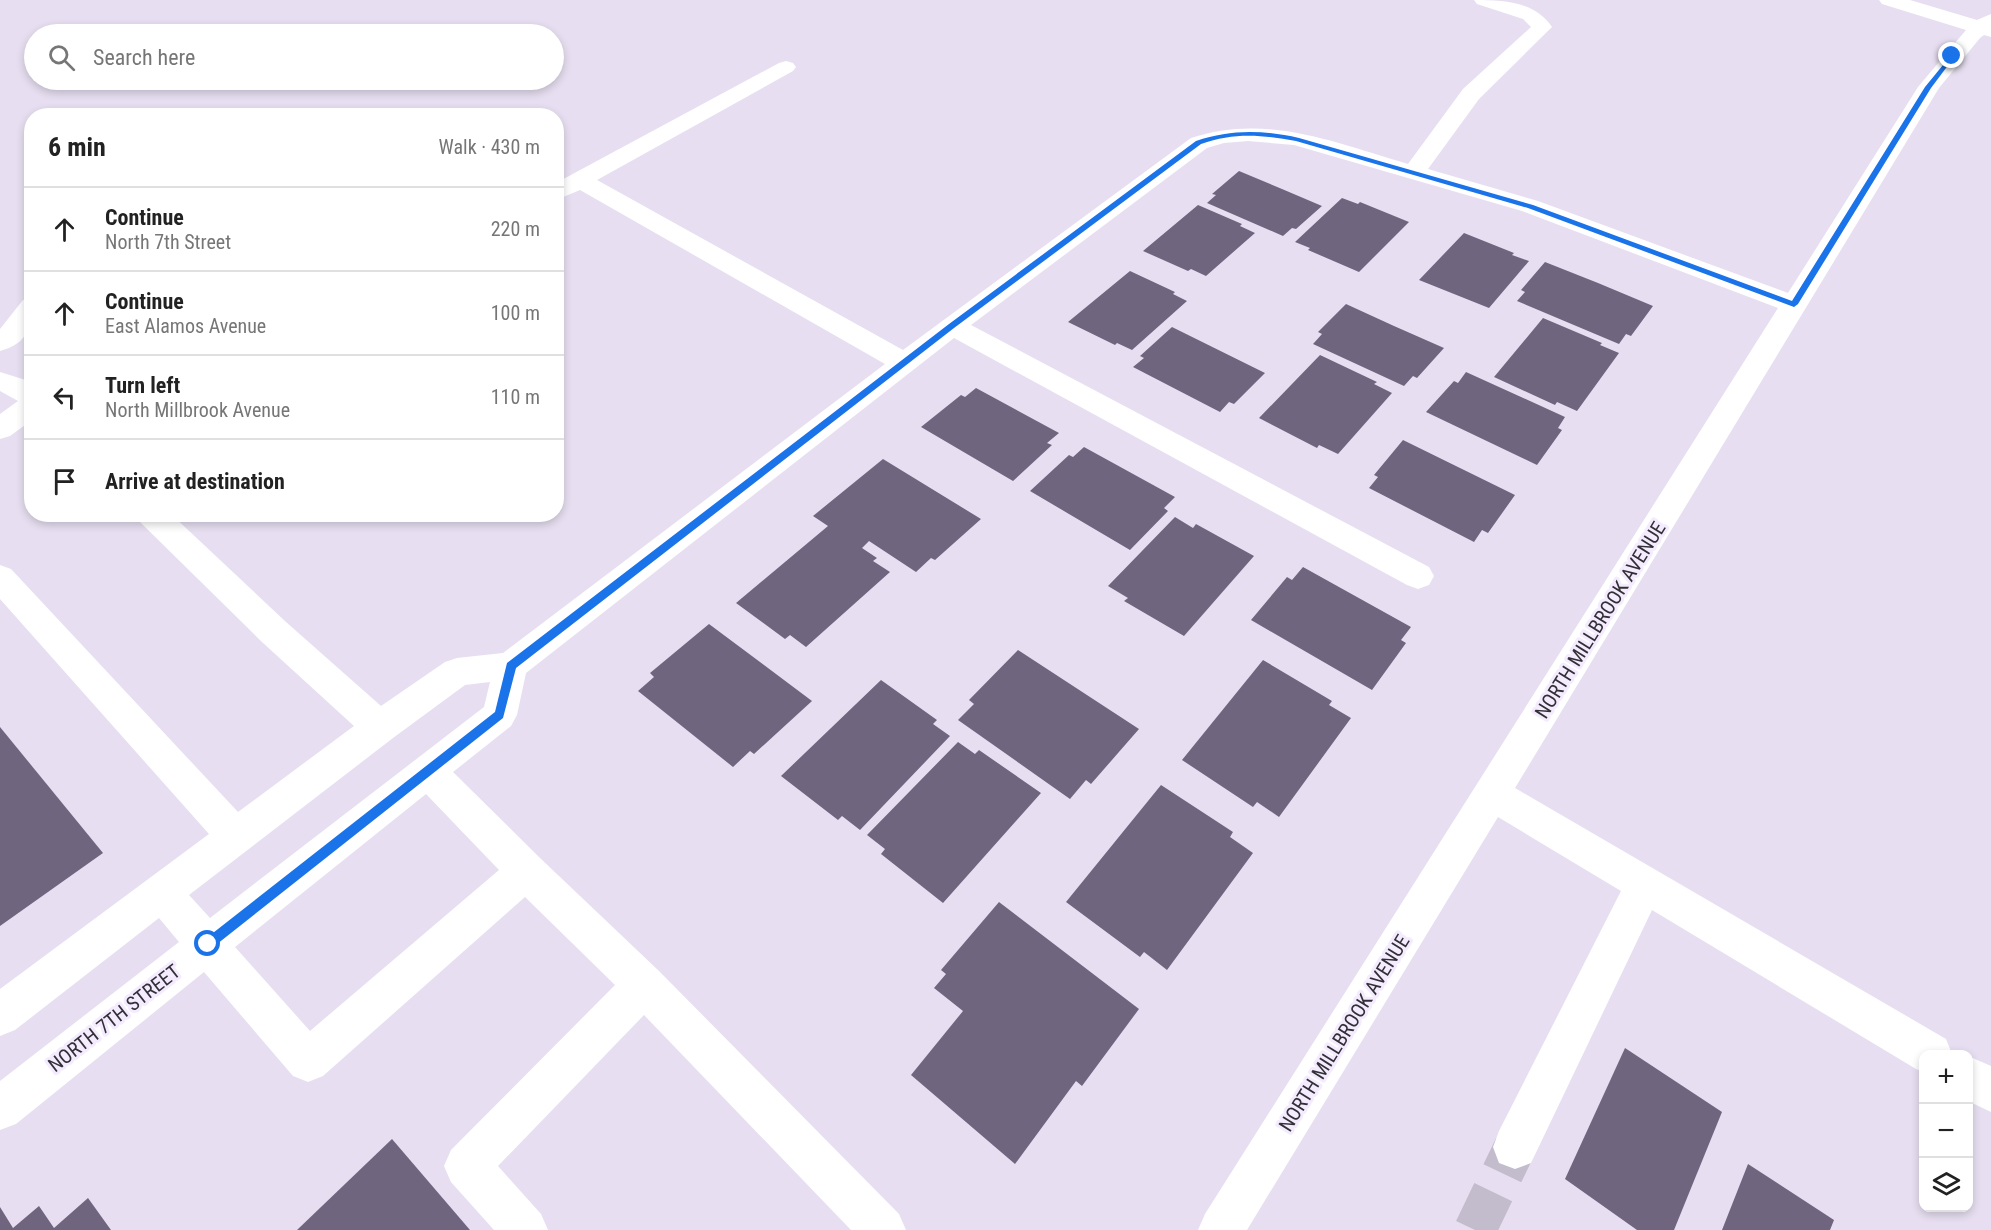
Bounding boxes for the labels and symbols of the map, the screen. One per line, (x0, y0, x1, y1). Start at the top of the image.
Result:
route end (1938, 42, 1964, 68)
street label: NORTH MILLBROOK AVENUE (1530, 517, 1670, 723)
route start (194, 930, 220, 956)
street label: NORTH MILLBROOK AVENUE (1274, 930, 1414, 1136)
street label: NORTH 7TH STREET (43, 959, 185, 1077)

